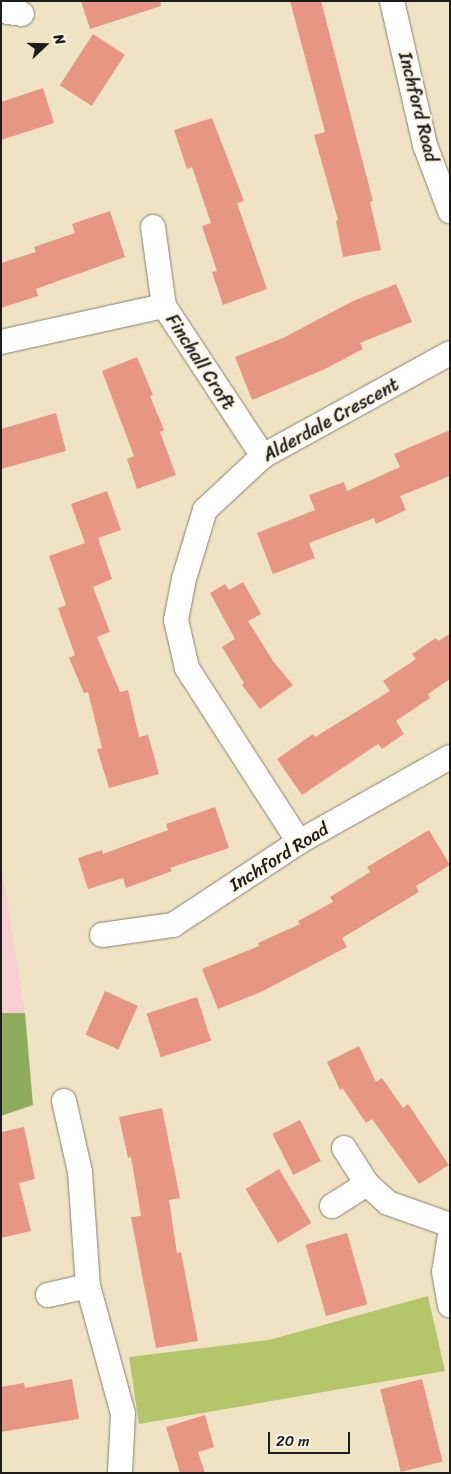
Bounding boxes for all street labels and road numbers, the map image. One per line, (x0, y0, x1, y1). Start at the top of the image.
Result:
street label: Inchford Road (394, 50, 442, 164)
street label: Finchall Croft (161, 310, 239, 414)
street label: Alderdale Crescent (259, 374, 403, 466)
street label: Inchford Road (226, 818, 332, 896)

